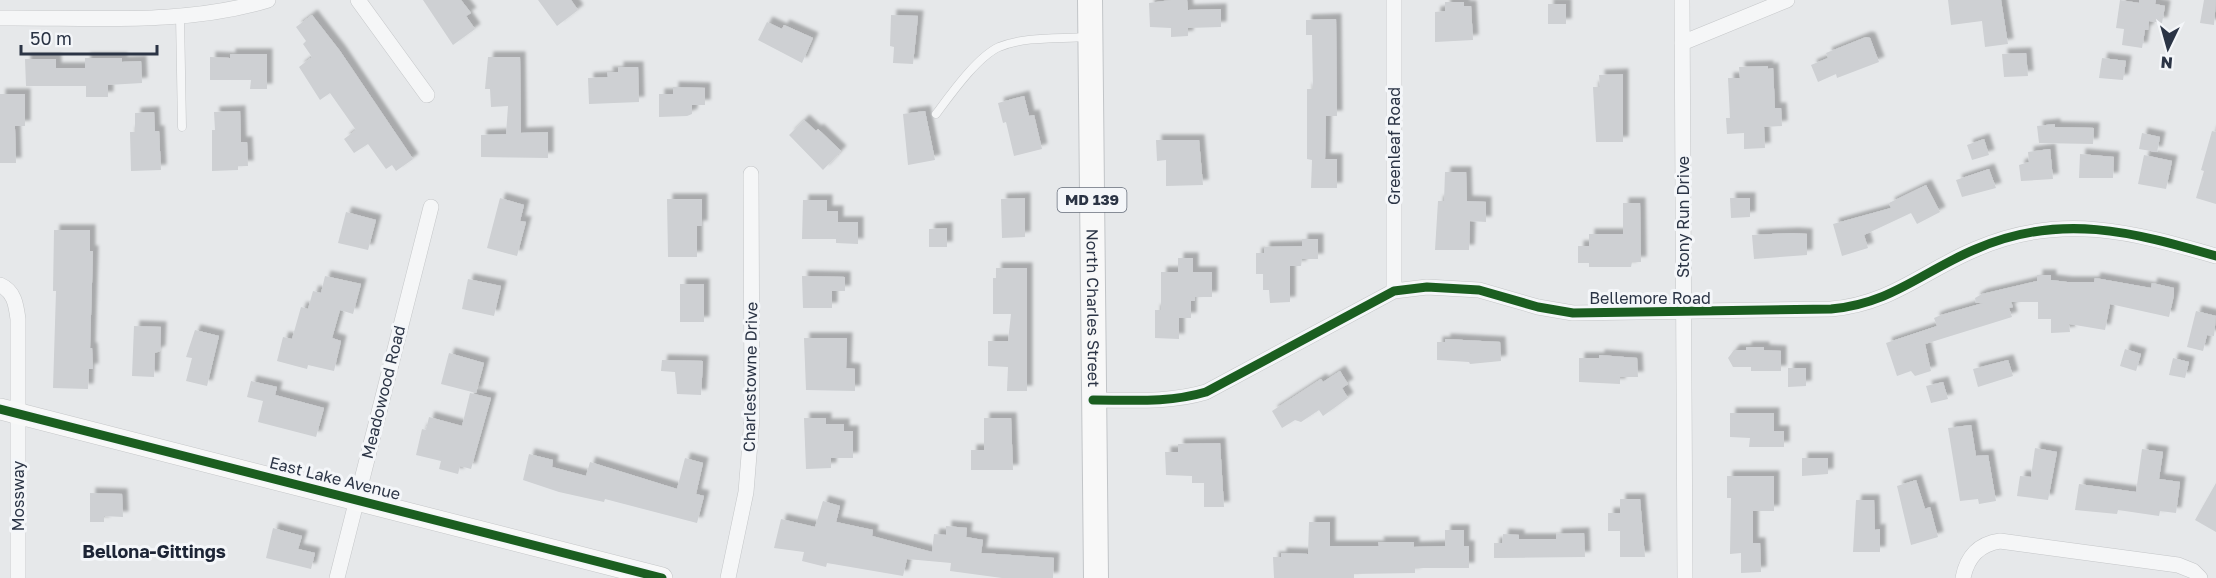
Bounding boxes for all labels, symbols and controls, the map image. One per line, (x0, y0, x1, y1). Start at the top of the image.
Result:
scale bar (21, 18, 158, 56)
north arrow (2138, 18, 2198, 78)
text: 50 m (30, 27, 72, 49)
text: N (2160, 52, 2174, 73)
street label: Greenleaf Road (1384, 87, 1404, 205)
street label: Stony Run Drive (1673, 156, 1693, 278)
road number: MD 139 (1058, 188, 1126, 212)
street label: North Charles Street (1082, 228, 1104, 387)
street label: Bellemore Road (1589, 288, 1711, 308)
street label: Charlestowne Drive (739, 302, 761, 452)
street label: Meadowood Road (357, 323, 409, 461)
street label: East Lake Avenue (267, 452, 403, 504)
street label: Mossway (8, 461, 28, 531)
district label: Bellona-Gittings (82, 540, 226, 562)

